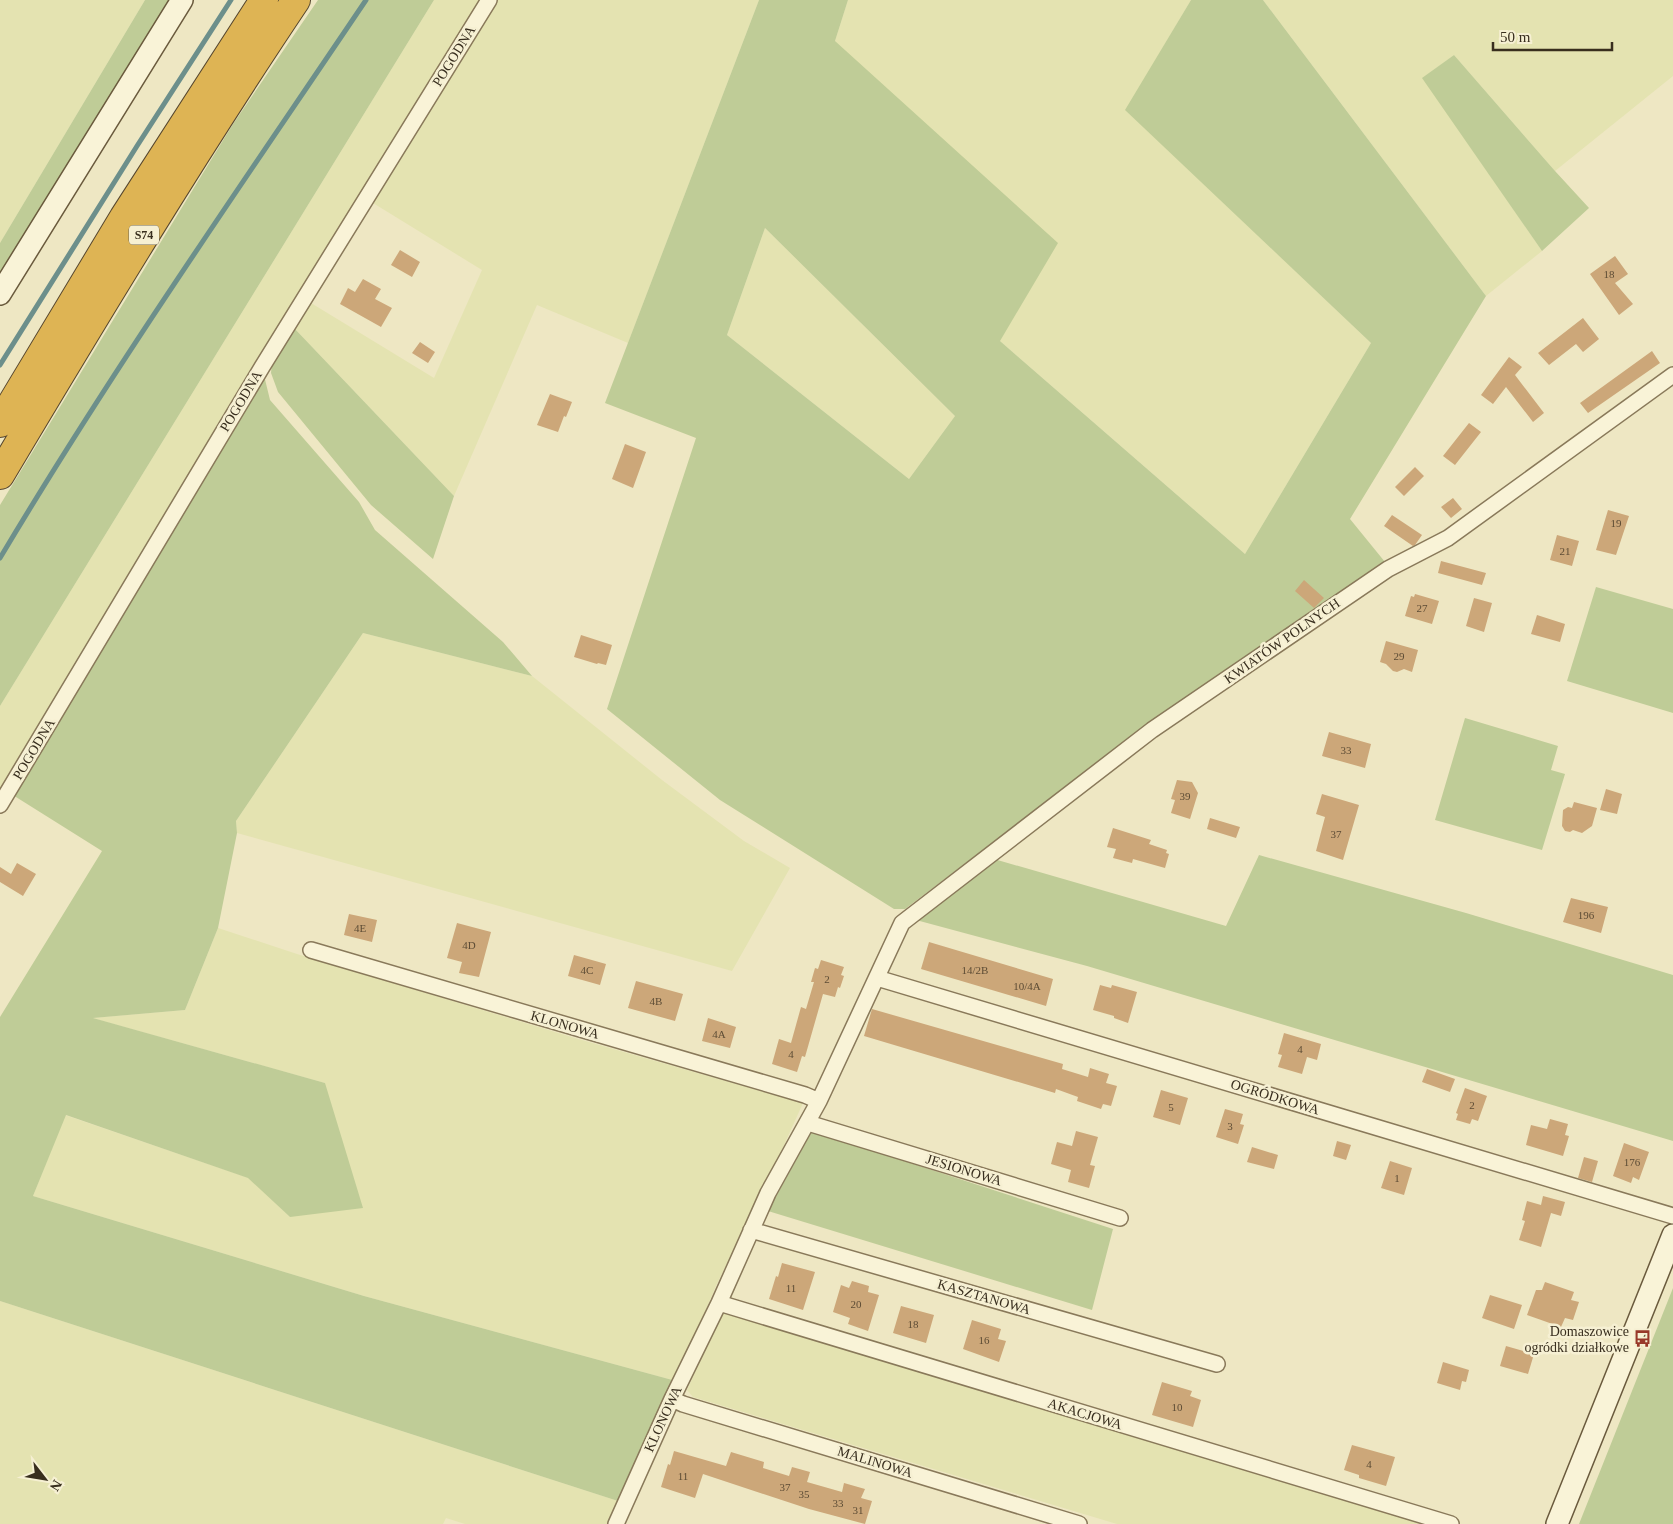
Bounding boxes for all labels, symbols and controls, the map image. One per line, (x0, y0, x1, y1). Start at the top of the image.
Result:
scale bar (1493, 20, 1612, 52)
street label: POGODNA (430, 22, 479, 89)
text: 50 m (1500, 29, 1531, 45)
road number: S74 (129, 226, 159, 244)
house number: 18 (1604, 268, 1615, 280)
street label: POGODNA (217, 367, 266, 434)
house number: 19 (1611, 517, 1622, 529)
house number: 21 (1560, 545, 1571, 557)
street label: KWIATÓW POLNYCH (1221, 595, 1343, 687)
house number: 27 (1417, 602, 1428, 614)
house number: 29 (1394, 650, 1405, 662)
street label: POGODNA (10, 715, 59, 782)
house number: 33 (1341, 744, 1352, 756)
house number: 39 (1180, 790, 1191, 802)
house number: 37 (1331, 828, 1342, 840)
house number: 196 (1578, 909, 1595, 921)
house number: 4E (354, 922, 366, 934)
house number: 4D (462, 939, 476, 951)
house number: 4C (581, 964, 593, 976)
house number: 14/2B (962, 964, 988, 976)
house number: 2 (824, 973, 830, 985)
house number: 10/4A (1013, 980, 1041, 992)
house number: 4B (650, 995, 662, 1007)
street label: KLONOWA (529, 1008, 602, 1042)
house number: 4A (712, 1028, 726, 1040)
house number: 4 (1297, 1043, 1303, 1055)
house number: 4 (788, 1048, 794, 1060)
street label: OGRÓDKOWA (1229, 1075, 1322, 1118)
house number: 2 (1469, 1099, 1475, 1111)
house number: 5 (1168, 1101, 1174, 1113)
house number: 3 (1227, 1120, 1233, 1132)
street label: JESIONOWA (924, 1151, 1005, 1189)
house number: 176 (1624, 1156, 1641, 1168)
house number: 1 (1394, 1172, 1400, 1184)
street label: KASZTANOWA (936, 1277, 1033, 1318)
house number: 11 (786, 1282, 796, 1294)
house number: 20 (851, 1298, 862, 1310)
house number: 18 (908, 1318, 919, 1330)
place label: Domaszowice ogródki działkowe (1524, 1324, 1629, 1355)
bus stop icon: Domaszowice ogródki działkowe (1633, 1329, 1653, 1349)
house number: 16 (979, 1334, 990, 1346)
street label: KLONOWA (641, 1383, 685, 1454)
street label: AKACJOWA (1046, 1396, 1125, 1433)
house number: 10 (1172, 1401, 1183, 1413)
street label: MALINOWA (836, 1443, 915, 1481)
north arrow (20, 1454, 70, 1504)
house number: 4 (1366, 1458, 1372, 1470)
house number: 11 (678, 1470, 688, 1482)
text: N (47, 1477, 65, 1494)
house number: 37 (780, 1481, 791, 1493)
house number: 35 (799, 1488, 810, 1500)
house number: 33 (833, 1497, 844, 1509)
house number: 31 (853, 1504, 864, 1516)

